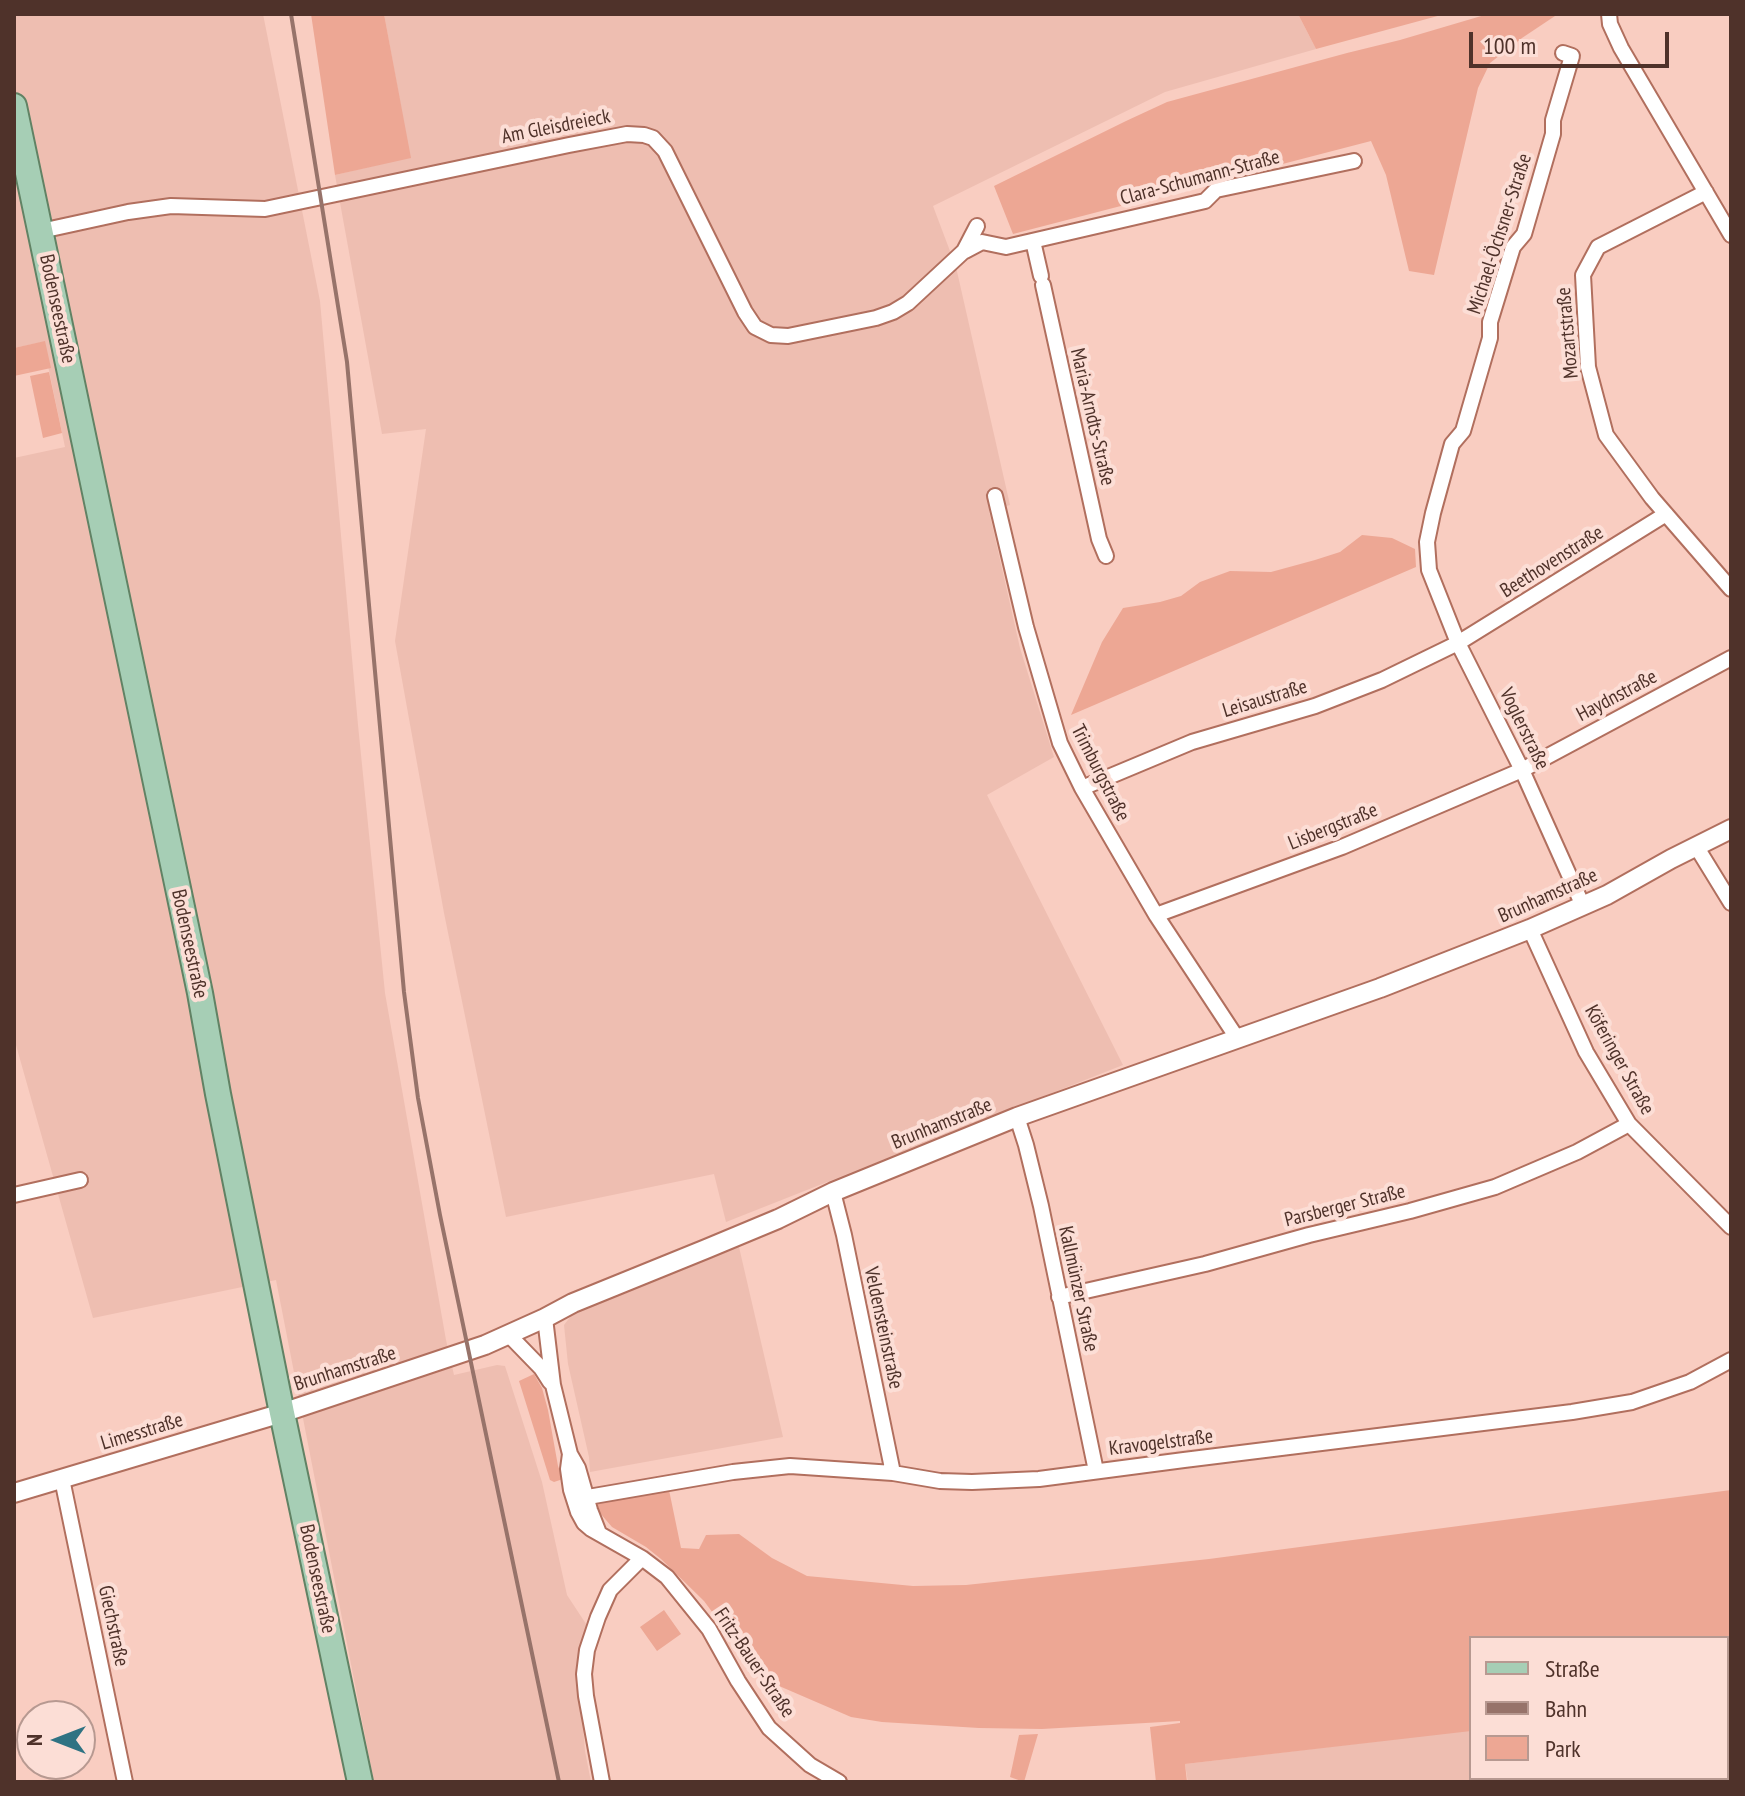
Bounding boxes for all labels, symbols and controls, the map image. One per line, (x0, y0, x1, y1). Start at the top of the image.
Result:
scale bar (1473, 16, 1673, 66)
text: 100 m (1483, 30, 1536, 61)
street label: Am Gleisdreieck (500, 105, 612, 149)
street label: Clara-Schumann-Straße (1118, 145, 1282, 211)
street label: Michael-Öchsner-Straße (1463, 151, 1537, 317)
street label: Bodenseestraße (34, 252, 80, 366)
street label: Mozartstraße (1552, 286, 1584, 380)
street label: Maria-Arndts-Straße (1065, 346, 1119, 488)
street label: Beethovenstraße (1496, 521, 1608, 603)
street label: Haydnstraße (1573, 665, 1661, 727)
street label: Leisaustraße (1220, 675, 1310, 723)
street label: Voglerstraße (1494, 684, 1554, 774)
street label: Trimburgstraße (1065, 721, 1135, 825)
street label: Lisbergstraße (1285, 798, 1381, 856)
street label: Brunhamstraße (1495, 863, 1601, 929)
street label: Bodenseestraße (166, 887, 212, 1001)
street label: Köferinger Straße (1579, 1001, 1659, 1119)
street label: Brunhamstraße (888, 1093, 996, 1155)
street label: Parsberger Straße (1282, 1179, 1408, 1233)
street label: Kallmünzer Straße (1053, 1224, 1103, 1354)
street label: Veldensteinstraße (858, 1265, 908, 1391)
street label: Brunhamstraße (291, 1341, 399, 1397)
street label: Limesstraße (98, 1408, 186, 1456)
street label: Kravogelstraße (1108, 1425, 1214, 1461)
street label: Bodenseestraße (294, 1522, 340, 1636)
street label: Giechstraße (93, 1583, 133, 1669)
street label: Fritz-Bauer-Straße (708, 1604, 800, 1722)
legend (1469, 1636, 1729, 1780)
text: Straße (1545, 1653, 1600, 1684)
text: Bahn (1545, 1693, 1587, 1724)
north arrow (16, 1700, 96, 1780)
text: Park (1545, 1733, 1581, 1764)
text: N (20, 1734, 48, 1746)

